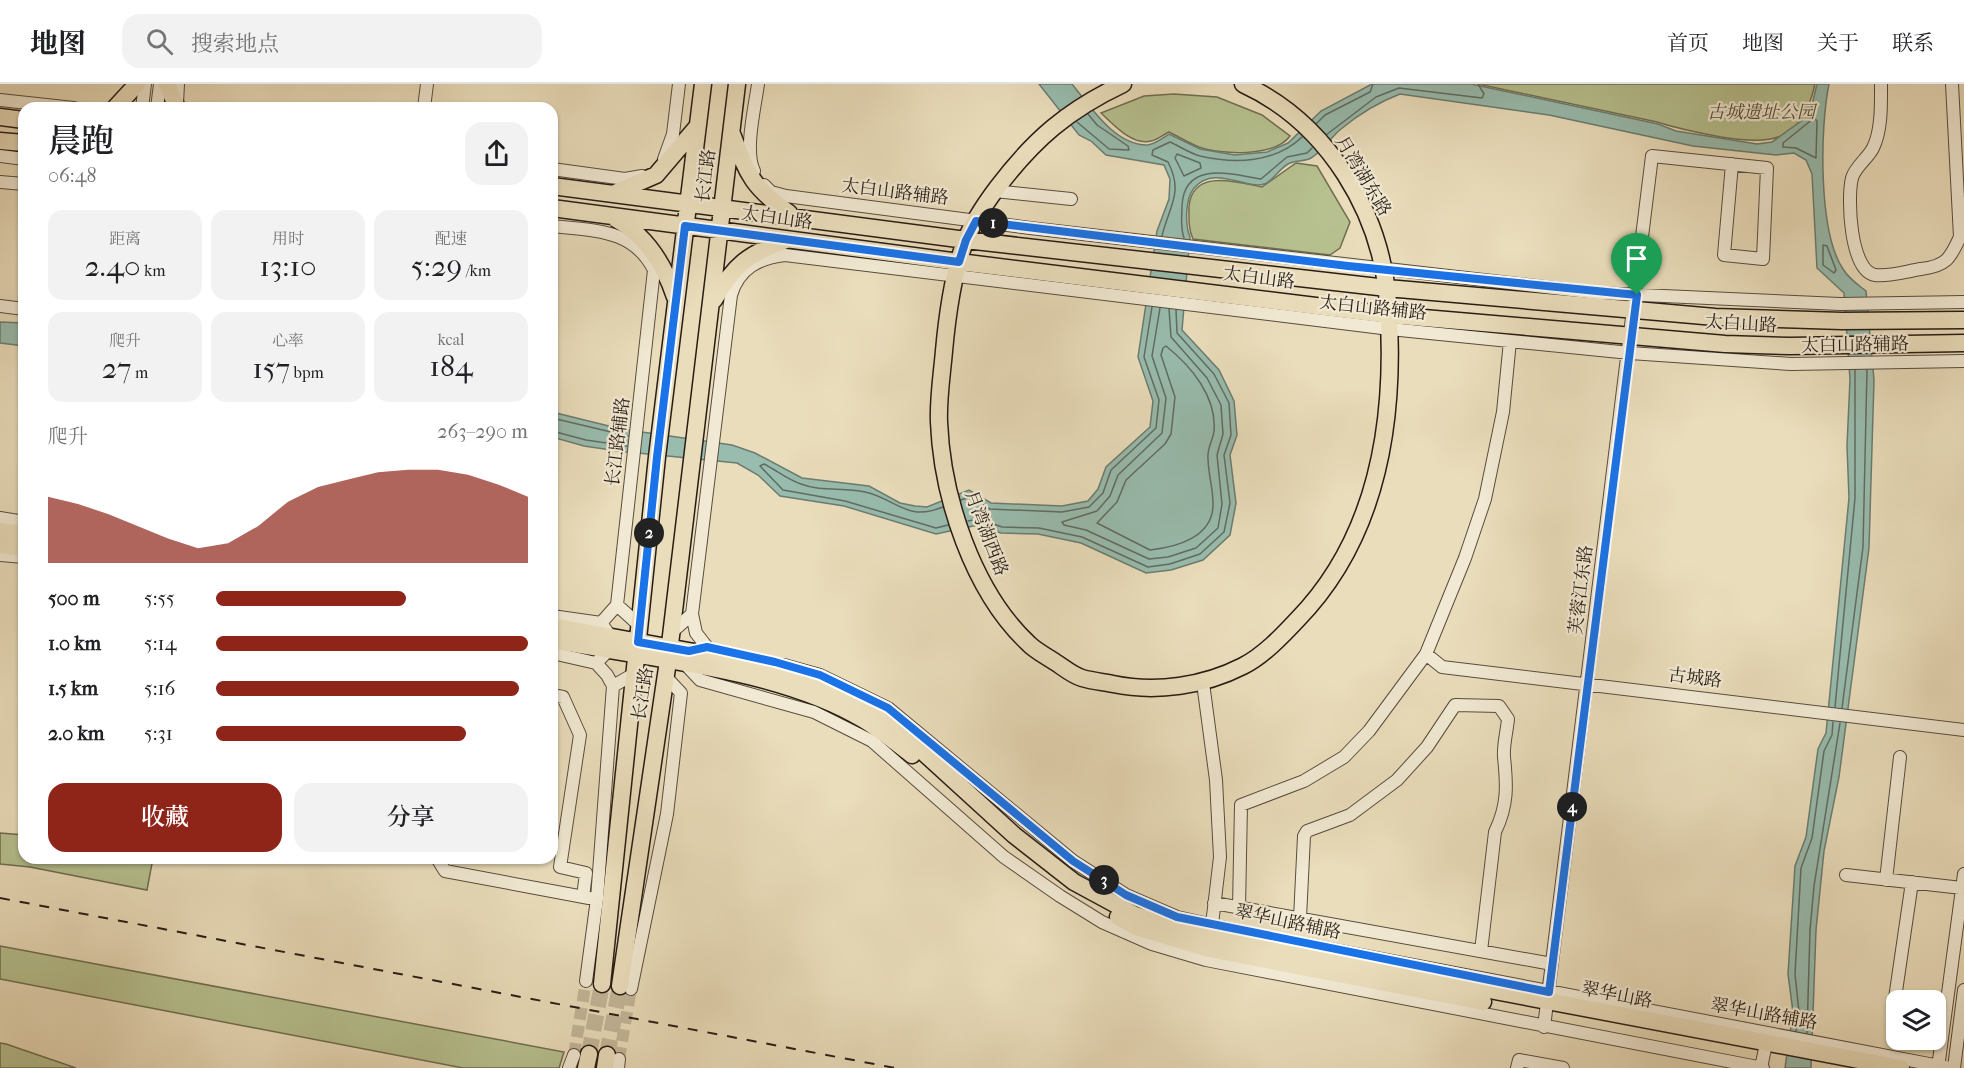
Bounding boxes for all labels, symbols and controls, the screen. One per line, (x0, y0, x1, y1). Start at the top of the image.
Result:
search box (122, 14, 542, 68)
icon: search (143, 25, 176, 58)
text: 地图 (30, 27, 86, 60)
text: 搜索地点 (191, 31, 279, 57)
text: 首页 (1667, 31, 1709, 55)
text: 地图 (1742, 31, 1784, 55)
text: 关于 (1817, 31, 1859, 55)
text: 联系 (1892, 31, 1934, 55)
park label: 古城遗址公园 (1707, 102, 1818, 123)
text: 晨跑 (48, 122, 114, 161)
button: share (465, 122, 528, 185)
street label: 月湾湖东路 (1331, 132, 1395, 220)
street label: 长江路 (692, 148, 720, 204)
text: 06:48 (48, 164, 97, 187)
street label: 太白山路辅路 (840, 175, 950, 209)
street label: 太白山路 (740, 203, 814, 233)
pin: 1 (978, 208, 1008, 238)
text: 1 (990, 213, 996, 232)
text: 距离 (109, 229, 141, 248)
text: 用时 (272, 229, 304, 248)
text: 配速 (435, 229, 467, 248)
pin (1611, 233, 1662, 295)
icon: arrive (1620, 242, 1653, 275)
text: 2.40 (84, 249, 141, 284)
text: 13:10 (259, 249, 317, 284)
text: 5:29 (411, 249, 462, 284)
text: km (141, 261, 166, 280)
text: /km (462, 261, 491, 280)
street label: 太白山路 (1222, 263, 1296, 293)
street label: 太白山路辅路 (1318, 292, 1428, 324)
street label: 太白山路 (1704, 312, 1778, 336)
text: kcal (438, 330, 464, 349)
text: 爬升 (109, 331, 141, 350)
text: 心率 (272, 331, 304, 350)
street label: 太白山路辅路 (1801, 334, 1909, 356)
text: 184 (429, 349, 473, 384)
text: 27 (102, 351, 132, 386)
text: 157 (252, 351, 290, 386)
text: m (132, 363, 148, 382)
text: bpm (290, 363, 324, 382)
street label: 长江路辅路 (602, 396, 634, 488)
text: 263–290 m (437, 420, 528, 443)
text: 爬升 (48, 425, 88, 448)
street label: 月湾湖西路 (960, 487, 1012, 579)
pin: 2 (634, 518, 664, 548)
text: 2 (645, 523, 653, 542)
street label: 芙蓉江东路 (1565, 544, 1597, 636)
text: 500 m (48, 587, 100, 610)
text: 5:55 (144, 587, 175, 610)
text: 1.0 km (48, 632, 101, 655)
text: 5:14 (144, 632, 176, 655)
street label: 古城路 (1667, 664, 1723, 692)
street label: 长江路 (628, 666, 658, 722)
text: 1.5 km (48, 677, 98, 700)
text: 5:16 (144, 677, 175, 700)
text: 2.0 km (48, 722, 104, 745)
text: 5:31 (144, 722, 173, 745)
button: 收藏 (48, 783, 282, 852)
button: 分享 (294, 783, 528, 852)
pin: 4 (1557, 792, 1587, 822)
text: 4 (1567, 797, 1577, 816)
pin: 3 (1089, 865, 1119, 895)
text: 3 (1101, 870, 1107, 889)
street label: 翠华山路辅路 (1233, 901, 1343, 943)
street label: 翠华山路 (1580, 978, 1654, 1012)
map controls (1886, 990, 1946, 1050)
button: layers (1886, 990, 1946, 1050)
street label: 翠华山路辅路 (1709, 994, 1819, 1034)

